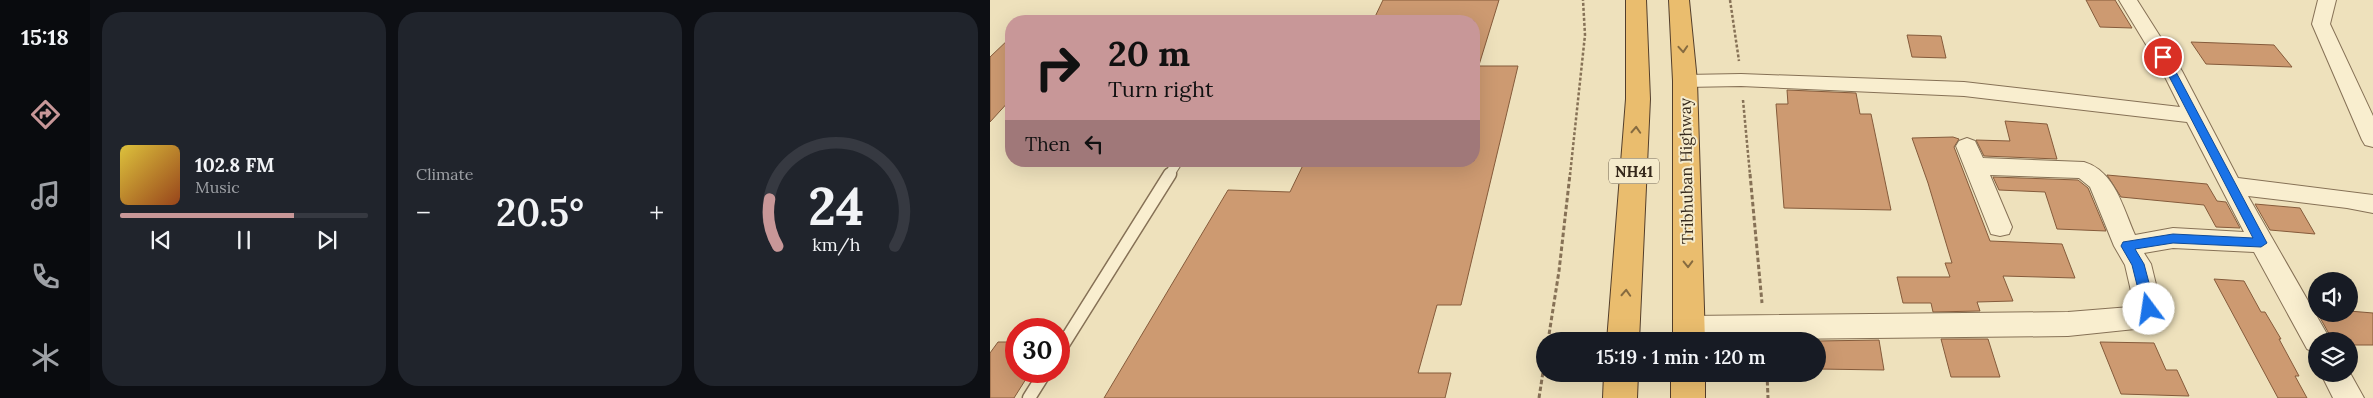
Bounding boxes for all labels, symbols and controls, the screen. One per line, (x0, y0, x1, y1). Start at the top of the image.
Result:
text: 15:18 (21, 23, 69, 51)
text: 20 m (1108, 31, 1190, 76)
icon: right (1025, 35, 1090, 100)
pin (2142, 36, 2184, 78)
icon: arrive (2149, 43, 2177, 71)
one-way arrow (1677, 45, 1688, 53)
text: Turn right (1108, 75, 1213, 103)
icon: directions (28, 97, 63, 132)
street label: Tribhuban Highway (1675, 97, 1697, 244)
one-way arrow (1630, 126, 1641, 134)
icon: left (1080, 130, 1108, 158)
text: Then (1025, 132, 1070, 156)
text: 102.8 FM (195, 153, 275, 177)
road number: NH41 (1609, 158, 1659, 184)
text: Climate (416, 164, 473, 184)
text: 24 (808, 173, 864, 239)
text: Music (195, 177, 240, 197)
icon: music (28, 178, 63, 213)
text: 20.5° (496, 188, 584, 236)
text: − (416, 195, 431, 231)
text: + (649, 195, 664, 231)
icon: previous (147, 226, 175, 254)
icon: pause (230, 226, 258, 254)
icon: next (313, 226, 341, 254)
text: km/h (812, 233, 860, 256)
icon: phone (28, 259, 63, 294)
one-way arrow (1683, 260, 1693, 268)
map controls (2308, 272, 2358, 382)
button: sound (2308, 272, 2358, 322)
position arrow (2122, 282, 2174, 334)
one-way arrow (1621, 288, 1632, 296)
speed limit sign: 30 (1005, 318, 1070, 383)
button: layers (2308, 332, 2358, 382)
icon: climate (28, 340, 63, 375)
text: 15:19 · 1 min · 120 m (1596, 345, 1766, 369)

